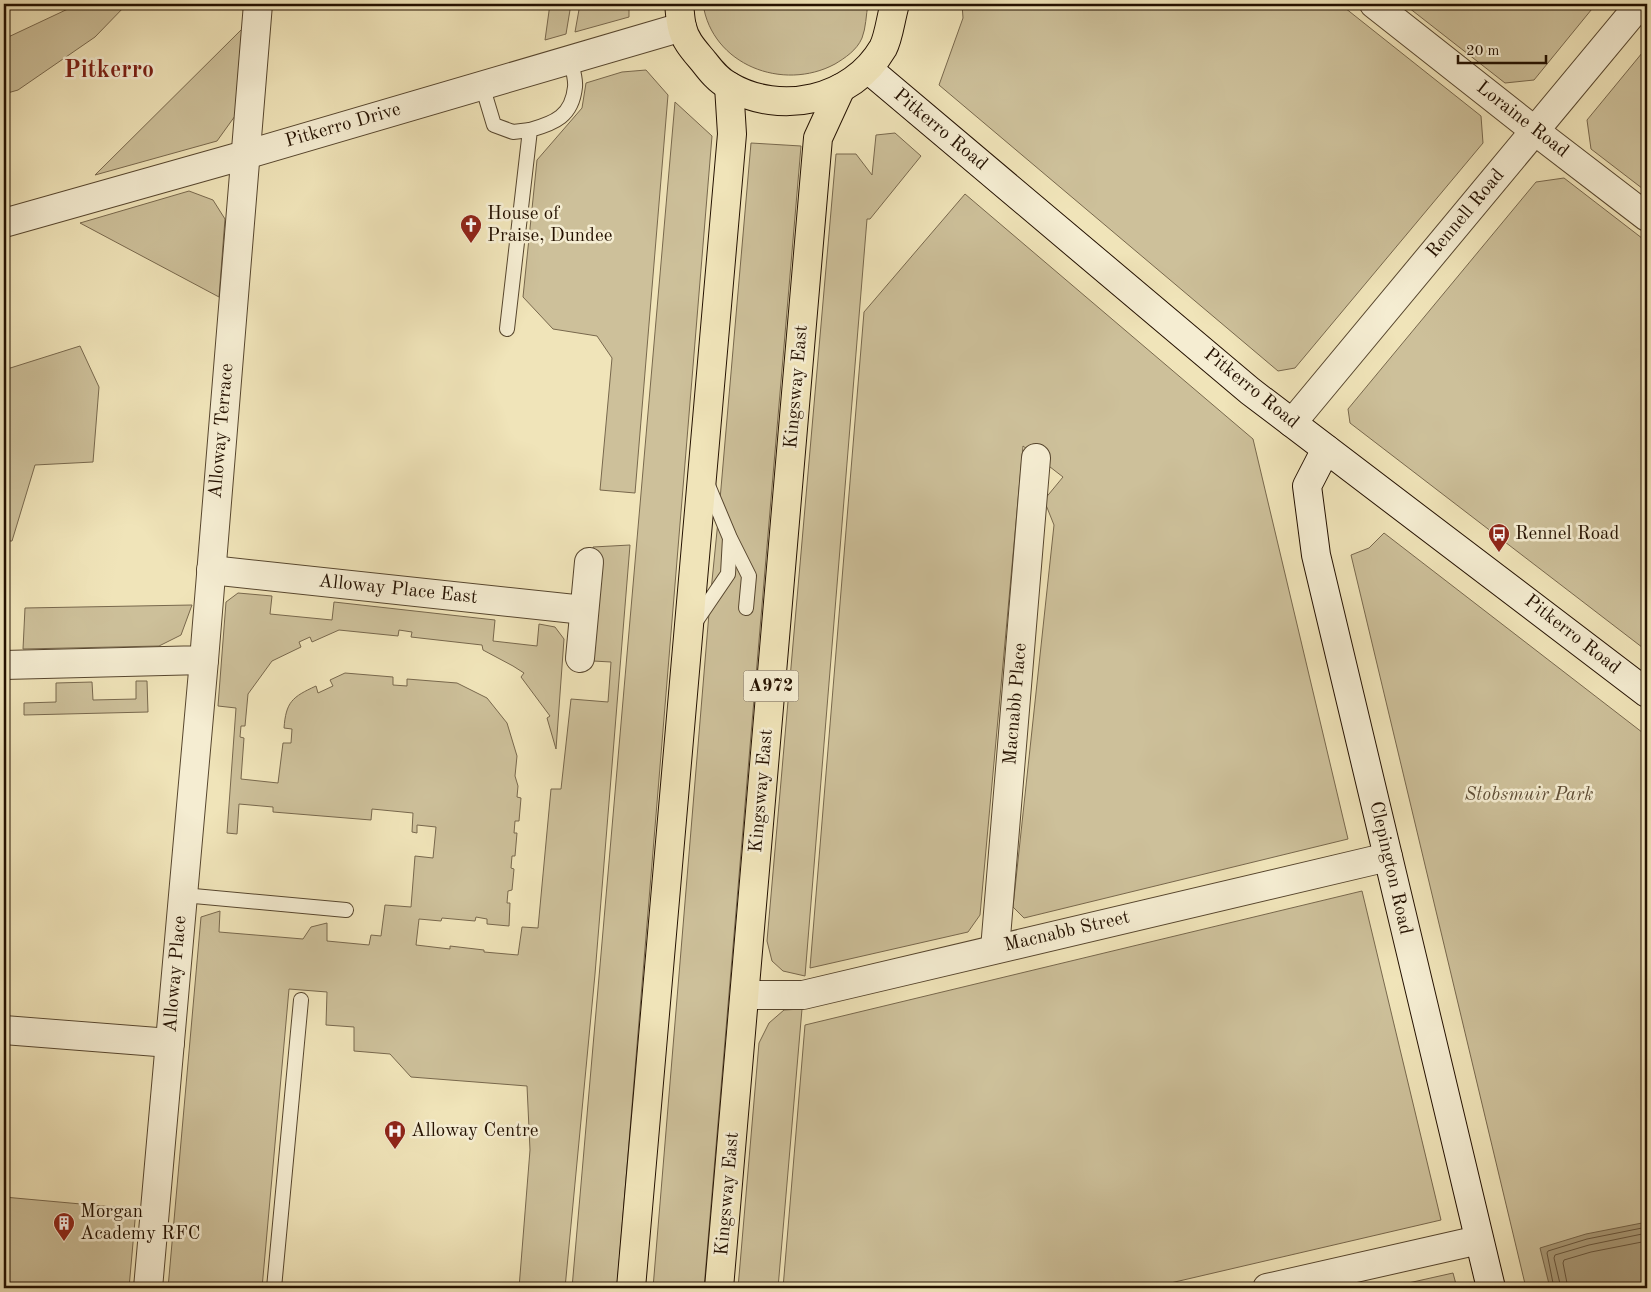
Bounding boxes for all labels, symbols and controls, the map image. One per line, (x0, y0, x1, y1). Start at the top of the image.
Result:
scale bar (1458, 32, 1546, 64)
text: 20 m (1466, 44, 1500, 59)
district label: Pitkerro (64, 59, 154, 83)
street label: Loraine Road (1472, 78, 1572, 162)
street label: Pitkerro Road (889, 85, 991, 175)
street label: Pitkerro Drive (283, 100, 403, 152)
street label: Rennell Road (1424, 166, 1509, 262)
place label: House of Praise, Dundee (487, 205, 612, 246)
church icon: House of Praise, Dundee (459, 213, 483, 244)
street label: Kingsway East (782, 324, 812, 450)
street label: Pitkerro Road (1200, 345, 1302, 433)
street label: Alloway Terrace (207, 363, 237, 499)
bus stop icon: Rennel Road (1487, 522, 1511, 553)
place label: Rennel Road (1515, 525, 1619, 544)
street label: Alloway Place East (318, 572, 478, 608)
street label: Pitkerro Road (1520, 592, 1624, 678)
street label: Macnabb Place (1001, 642, 1031, 766)
road number: A972 (744, 670, 798, 701)
street label: Kingsway East (747, 728, 777, 854)
park label: Stobsmuir Park (1464, 786, 1594, 805)
street label: Clepington Road (1365, 800, 1415, 937)
street label: Macnabb Street (1002, 908, 1132, 956)
street label: Alloway Place (161, 915, 191, 1033)
hospital icon: Alloway Centre (383, 1119, 407, 1150)
place label: Alloway Centre (411, 1122, 538, 1141)
street label: Kingsway East (713, 1131, 743, 1257)
place label: Morgan Academy RFC (80, 1203, 201, 1244)
building icon: Morgan Academy RFC (52, 1211, 76, 1242)

